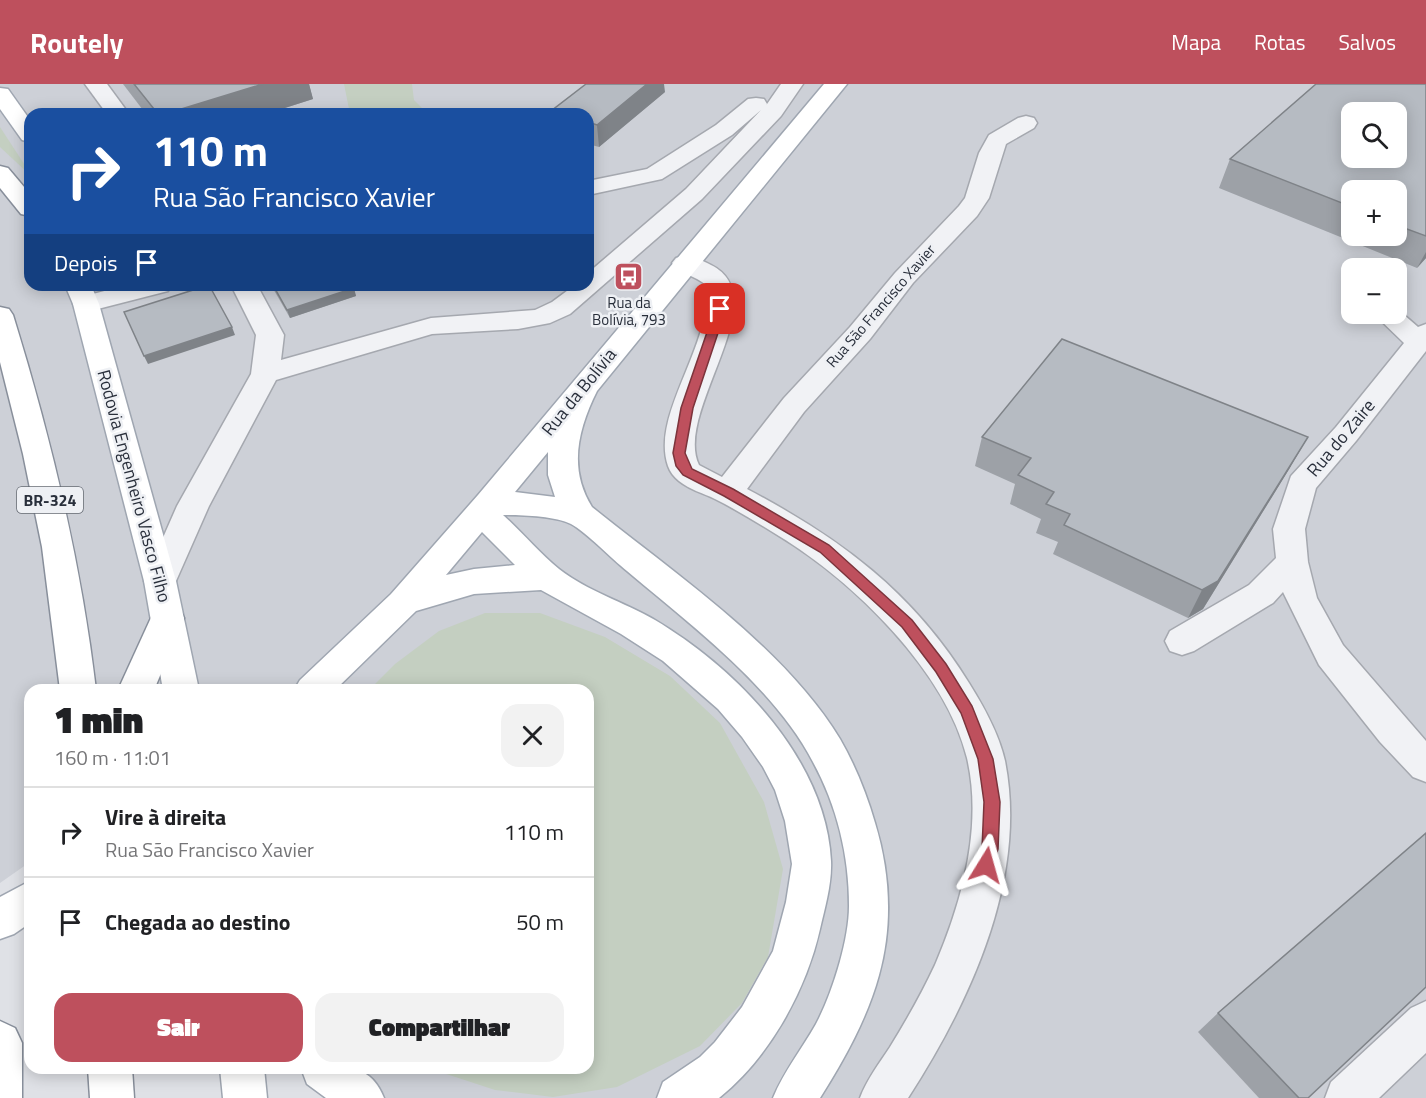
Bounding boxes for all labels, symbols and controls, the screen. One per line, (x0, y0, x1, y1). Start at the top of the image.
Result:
text: Routely (30, 21, 124, 64)
text: Mapa (1171, 26, 1221, 58)
text: Rotas (1254, 26, 1305, 58)
text: Salvos (1338, 26, 1396, 58)
map controls (1341, 102, 1407, 324)
button: search (1341, 102, 1407, 168)
text: 110 m (153, 118, 268, 182)
icon: right (54, 132, 132, 210)
text: Rua São Francisco Xavier (153, 176, 435, 217)
button: + (1341, 180, 1407, 246)
street label: Rua São Francisco Xavier (821, 239, 941, 372)
text: Depois (54, 246, 118, 280)
icon: arrive (130, 246, 163, 279)
button: − (1341, 258, 1407, 324)
bus stop icon: Rua da Bolívia, 793 (613, 260, 645, 292)
pin (694, 283, 745, 334)
place label: Rua da Bolívia, 793 (592, 291, 666, 331)
icon: arrive (703, 292, 736, 325)
street label: Rua da Bolívia (535, 342, 623, 442)
street label: Rodovia Engenheiro Vasco Filho (90, 366, 179, 605)
street label: Rua do Zaire (1300, 393, 1381, 482)
road number: BR-324 (17, 487, 83, 513)
text: 1 min (54, 692, 143, 747)
button: close (501, 704, 564, 767)
text: 160 m · 11:01 (54, 742, 171, 773)
text: Vire à direita (105, 800, 226, 834)
text: 110 m (504, 815, 564, 849)
icon: right (54, 816, 87, 849)
position arrow (954, 833, 1018, 897)
text: Rua São Francisco Xavier (105, 834, 314, 865)
text: Chegada ao destino (105, 905, 291, 939)
text: 50 m (516, 905, 564, 939)
icon: arrive (54, 906, 87, 939)
button: Sair (54, 993, 303, 1062)
button: Compartilhar (315, 993, 564, 1062)

